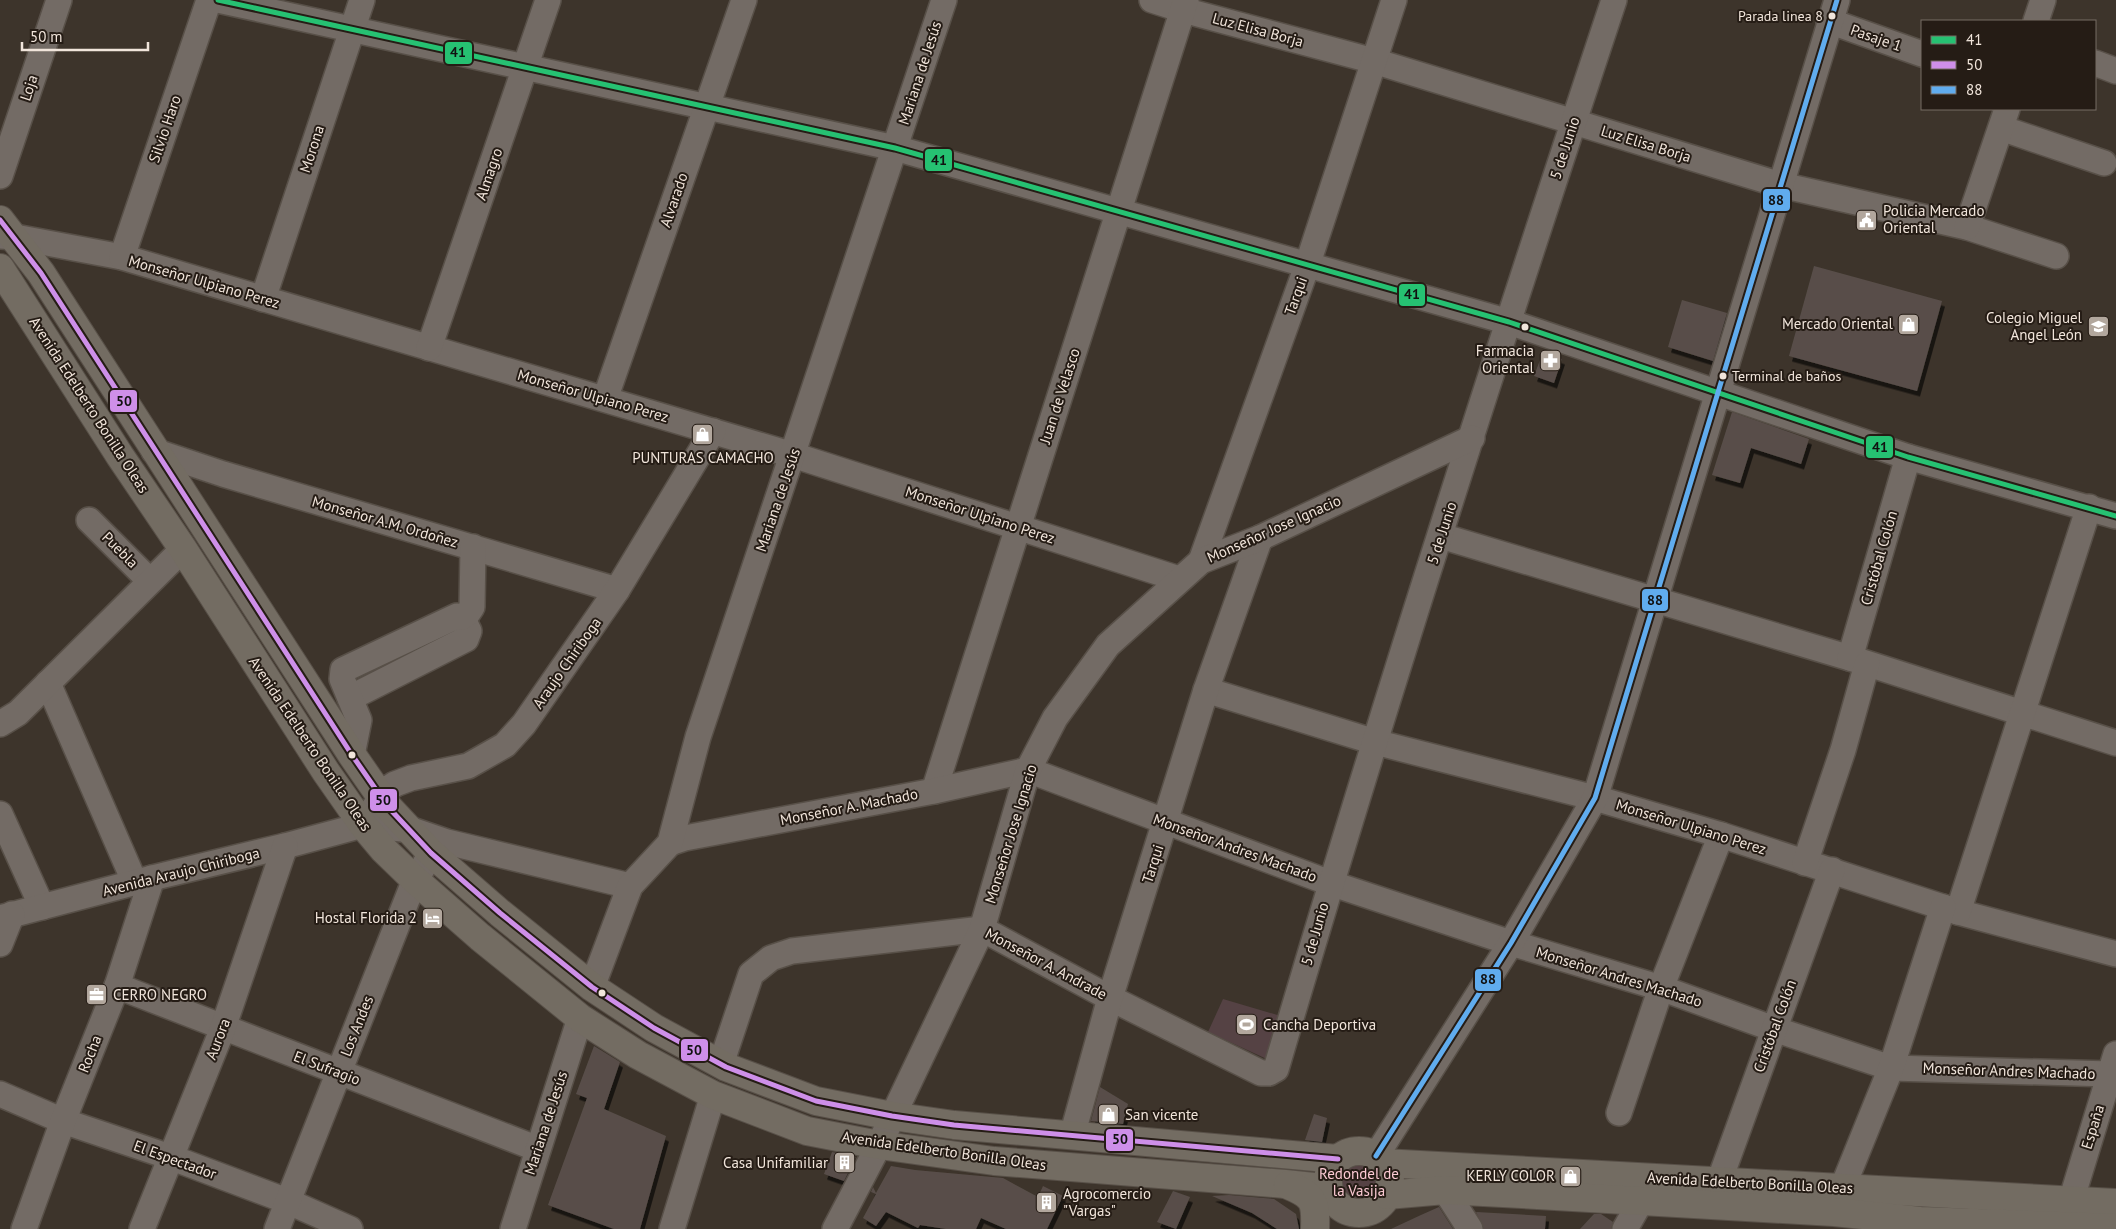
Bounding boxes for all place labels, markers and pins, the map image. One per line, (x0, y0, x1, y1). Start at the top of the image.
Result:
place label: Parada linea 8 (1738, 7, 1823, 25)
marker: Parada linea 8 (1827, 11, 1837, 21)
place label: Policia Mercado Oriental (1883, 201, 1984, 237)
public building icon: Policia Mercado Oriental (1855, 208, 1879, 232)
place label: Colegio Miguel Angel León (1986, 308, 2083, 344)
shop icon: Mercado Oriental (1897, 312, 1921, 336)
place label: Mercado Oriental (1782, 314, 1894, 333)
school or university icon: Colegio Miguel Angel León (2086, 315, 2110, 339)
unlabelled marker (1520, 322, 1530, 332)
place label: Farmacia Oriental (1476, 341, 1535, 377)
pharmacy icon: Farmacia Oriental (1538, 348, 1562, 372)
place label: Terminal de baños (1732, 367, 1841, 385)
marker: Terminal de baños (1718, 371, 1728, 381)
shop icon: PUNTURAS CAMACHO (691, 423, 715, 447)
place label: PUNTURAS CAMACHO (632, 448, 774, 467)
unlabelled marker (347, 750, 357, 760)
hotel icon: Hostal Florida 2 (421, 906, 445, 930)
place label: Hostal Florida 2 (315, 908, 417, 927)
office icon: CERRO NEGRO (85, 983, 109, 1007)
place label: CERRO NEGRO (113, 985, 207, 1004)
unlabelled marker (597, 988, 607, 998)
sports icon: Cancha Deportiva (1235, 1013, 1259, 1037)
place label: Cancha Deportiva (1263, 1015, 1376, 1034)
shop icon: San vicente (1097, 1103, 1121, 1127)
place label: San vicente (1125, 1105, 1198, 1124)
building icon: Casa Unifamiliar (832, 1151, 856, 1175)
place label: Casa Unifamiliar (723, 1153, 828, 1172)
shop icon: KERLY COLOR (1559, 1164, 1583, 1188)
place label: KERLY COLOR (1466, 1166, 1555, 1185)
place label: Agrocomercio "Vargas" (1063, 1184, 1151, 1220)
building icon: Agrocomercio "Vargas" (1035, 1191, 1059, 1215)

